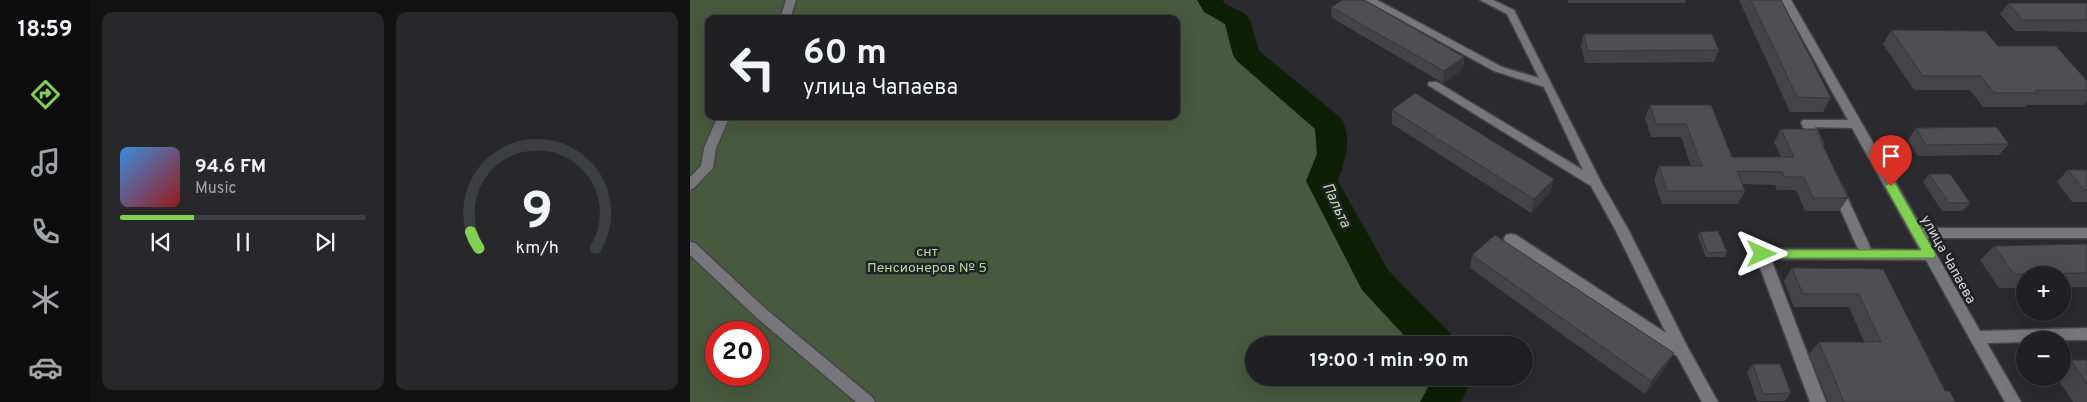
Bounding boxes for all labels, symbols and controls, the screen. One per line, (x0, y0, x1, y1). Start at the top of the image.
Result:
text: 18:59 (18, 17, 72, 44)
text: 60 m (803, 32, 887, 76)
icon: left (720, 35, 785, 100)
text: улица Чапаева (803, 75, 958, 102)
icon: directions (28, 77, 63, 112)
pin (1870, 135, 1912, 186)
icon: arrive (1877, 142, 1905, 170)
icon: music (28, 145, 63, 180)
text: 94.6 FM (195, 155, 266, 179)
text: Music (195, 179, 236, 199)
water label: Пальта (1317, 180, 1354, 231)
text: 9 (521, 181, 553, 247)
street label: улица Чапаева (1916, 212, 1979, 307)
icon: phone (28, 214, 63, 249)
position arrow (1735, 227, 1787, 279)
icon: previous (147, 228, 175, 256)
icon: pause (229, 228, 257, 256)
icon: next (311, 228, 339, 256)
text: km/h (515, 237, 559, 260)
park label: снт Пенсионеров № 5 (867, 244, 987, 277)
map controls (2016, 266, 2071, 386)
button: + (2016, 266, 2071, 321)
icon: climate (28, 282, 63, 317)
speed limit sign: 20 (705, 321, 770, 386)
button: − (2016, 331, 2071, 386)
text: 19:00 · 1 min · 90 m (1309, 349, 1469, 373)
icon: car (28, 350, 63, 385)

